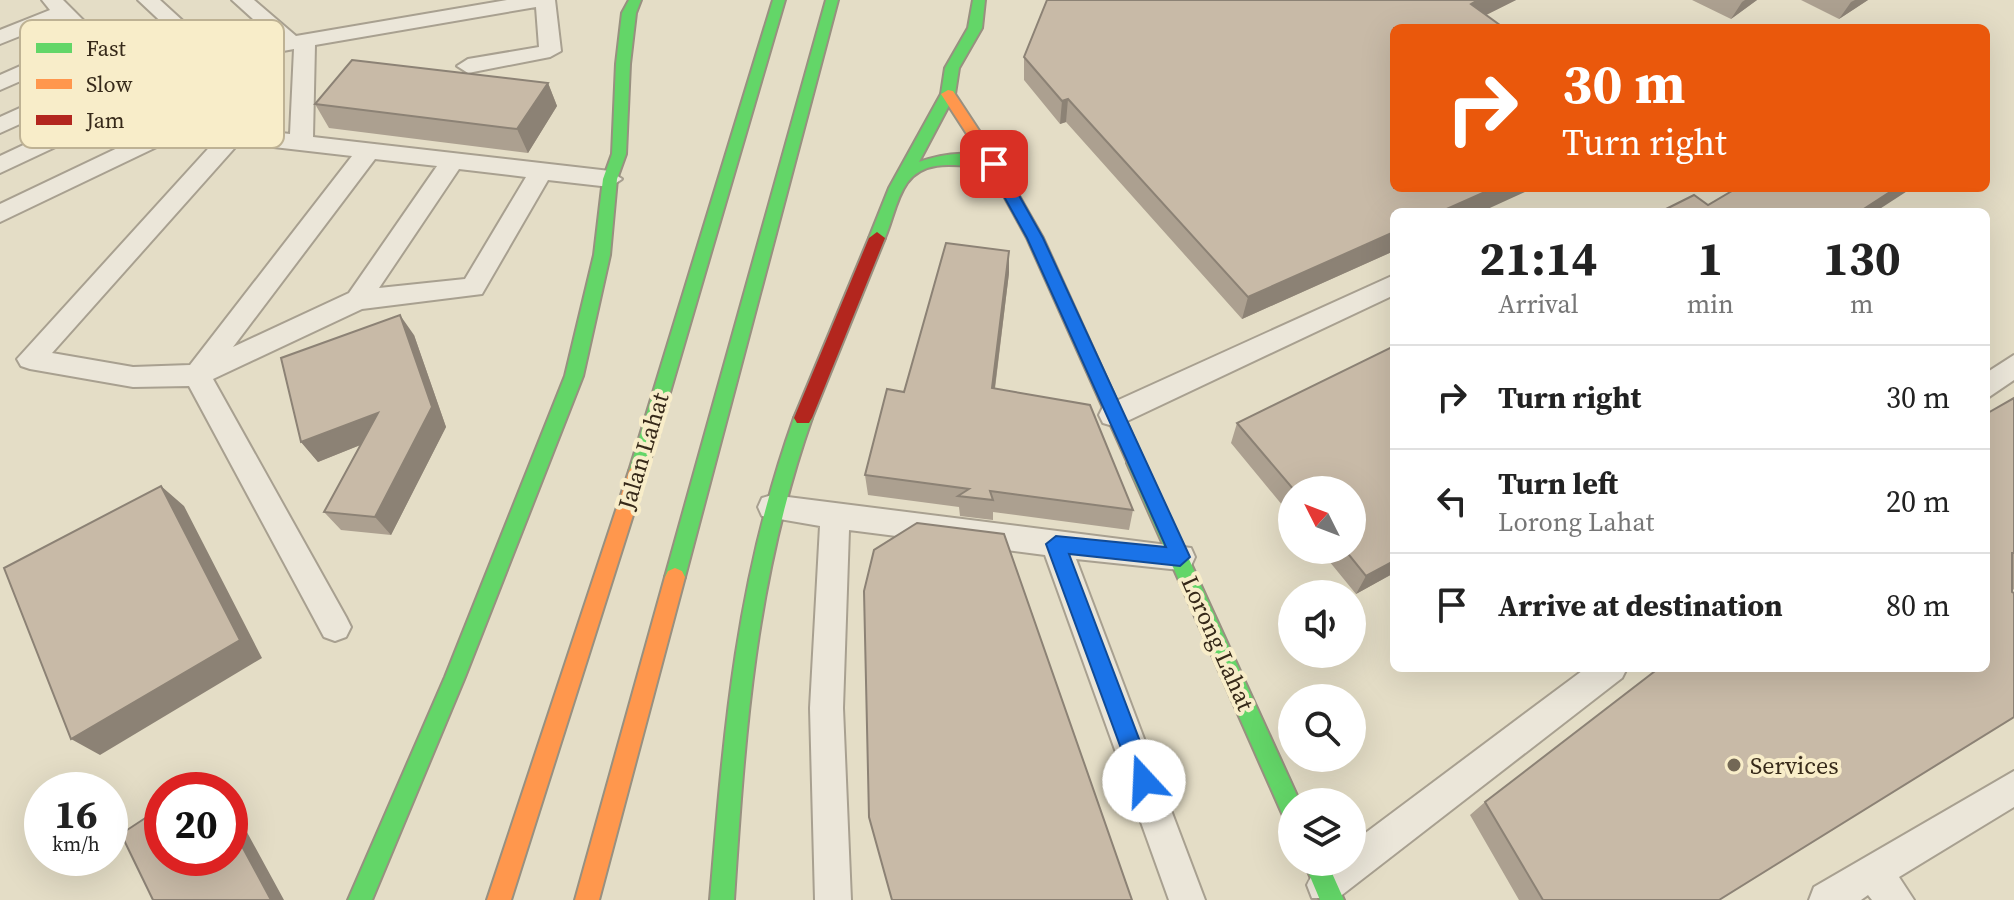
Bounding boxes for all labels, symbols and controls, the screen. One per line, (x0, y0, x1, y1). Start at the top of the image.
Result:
legend (20, 20, 284, 148)
text: Fast (86, 33, 127, 63)
text: 30 m (1562, 45, 1685, 122)
icon: right (1430, 56, 1534, 160)
text: Slow (86, 69, 133, 99)
text: Jam (85, 105, 125, 135)
text: Turn right (1562, 118, 1727, 167)
pin (960, 130, 1028, 198)
icon: arrive (972, 142, 1016, 186)
text: 21:14 (1479, 225, 1598, 291)
text: 1 (1697, 225, 1723, 291)
text: 130 (1823, 225, 1901, 291)
text: Arrival (1498, 286, 1579, 322)
text: min (1687, 286, 1734, 322)
text: m (1850, 286, 1874, 322)
icon: right (1430, 375, 1474, 419)
text: Turn right (1498, 377, 1641, 418)
text: 30 m (1886, 377, 1950, 418)
street label: Jalan Lahat (609, 388, 676, 514)
text: Turn left (1498, 463, 1618, 504)
north arrow (1278, 476, 1366, 564)
map controls (1278, 476, 1366, 876)
icon: left (1430, 479, 1474, 523)
text: 20 m (1886, 481, 1950, 522)
text: Lorong Lahat (1498, 504, 1654, 540)
street label: Lorong Lahat (1174, 570, 1262, 716)
button: sound (1278, 580, 1366, 668)
icon: arrive (1430, 583, 1474, 627)
text: Arrive at destination (1498, 585, 1783, 626)
text: 80 m (1886, 585, 1950, 626)
button: search (1278, 684, 1366, 772)
position arrow (1102, 739, 1186, 823)
place label: Services (1750, 749, 1839, 782)
marker: Services (1725, 756, 1743, 774)
speed limit sign: 20 (144, 772, 248, 876)
text: 16 (54, 787, 98, 841)
button: layers (1278, 788, 1366, 876)
text: km/h (52, 830, 100, 858)

